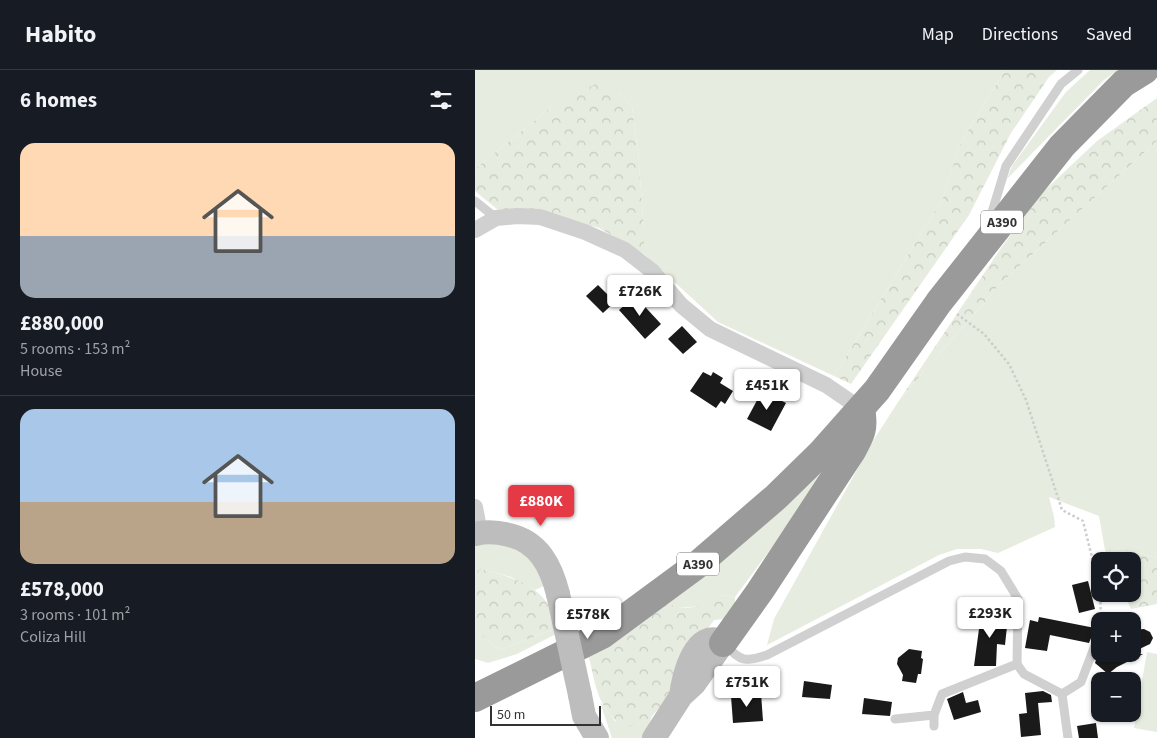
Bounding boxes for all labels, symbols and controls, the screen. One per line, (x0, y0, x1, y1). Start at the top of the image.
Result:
text: Habito (25, 17, 96, 52)
text: Map (922, 22, 954, 47)
text: Directions (982, 22, 1058, 47)
text: Saved (1086, 22, 1132, 47)
text: 6 homes (20, 85, 97, 115)
icon: filters (427, 86, 455, 114)
icon: home (193, 176, 283, 266)
road number: A390 (981, 210, 1023, 233)
pin: £726K (605, 274, 675, 317)
text: £726K (618, 280, 662, 302)
text: £880,000 (20, 308, 104, 338)
text: 5 rooms · 153 m² (20, 338, 130, 360)
text: House (20, 360, 62, 382)
pin: £451K (732, 368, 802, 411)
text: £451K (745, 374, 789, 396)
icon: home (193, 441, 283, 531)
pin: £880K (506, 484, 576, 527)
text: £880K (519, 490, 563, 512)
road number: A390 (677, 552, 719, 576)
map controls (1091, 552, 1141, 722)
button: locate (1091, 552, 1141, 602)
text: £578,000 (20, 574, 104, 604)
pin: £293K (955, 596, 1025, 639)
pin: £578K (553, 598, 623, 640)
text: £293K (968, 602, 1012, 624)
text: £578K (566, 603, 610, 625)
text: 3 rooms · 101 m² (20, 604, 130, 626)
button: + (1091, 612, 1141, 662)
text: Coliza Hill (20, 626, 86, 648)
pin: £751K (712, 666, 782, 708)
text: £751K (725, 671, 769, 693)
button: − (1091, 672, 1141, 722)
scale bar (490, 703, 601, 726)
text: 50 m (497, 705, 525, 725)

